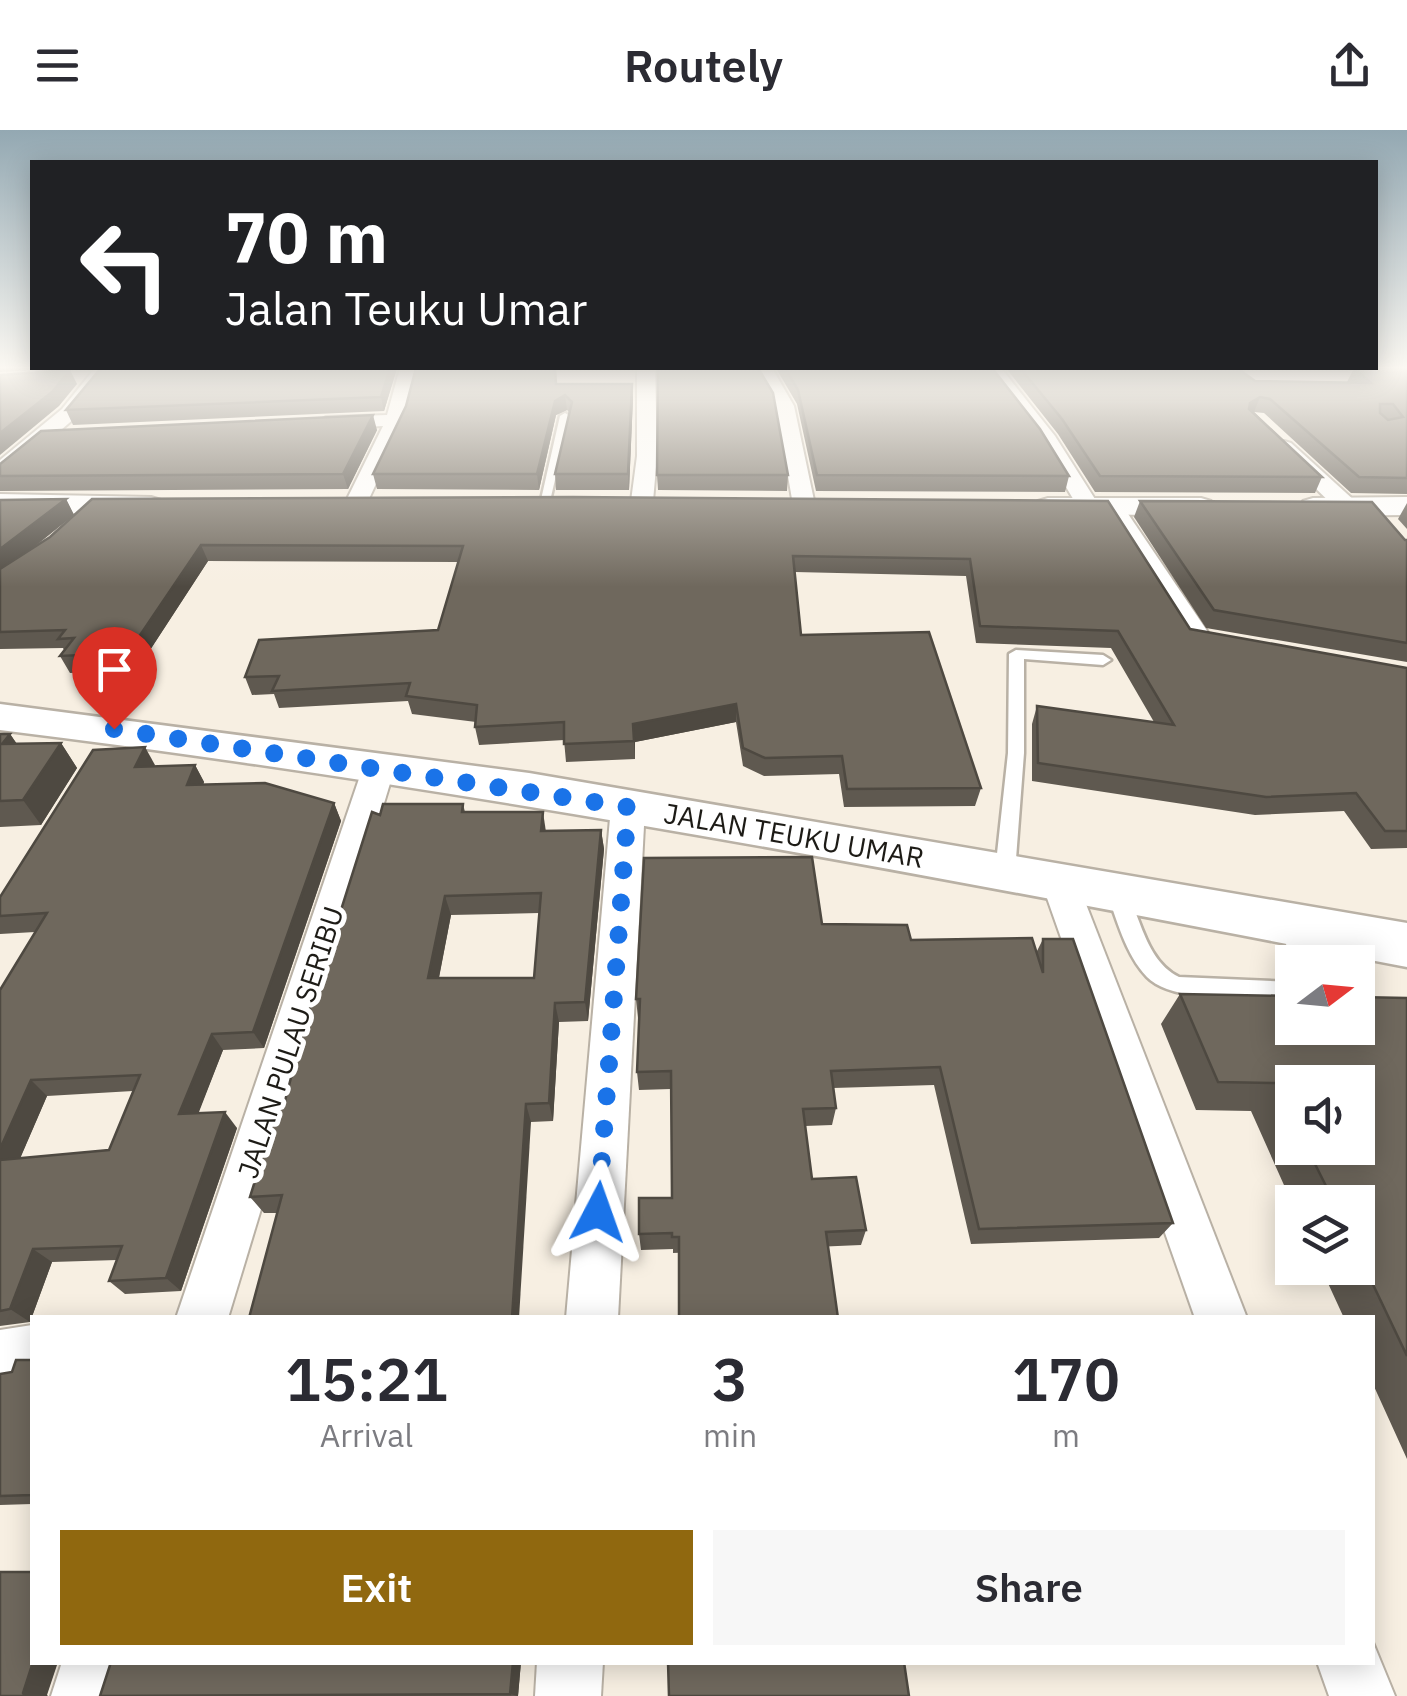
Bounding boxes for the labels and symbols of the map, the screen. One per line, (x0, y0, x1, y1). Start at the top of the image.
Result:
pin (72, 627, 157, 730)
street label: JALAN TEUKU UMAR (661, 794, 927, 876)
street label: JALAN PULAU SERIBU (229, 901, 351, 1183)
north arrow (1275, 945, 1375, 1045)
position arrow (546, 1160, 650, 1264)

